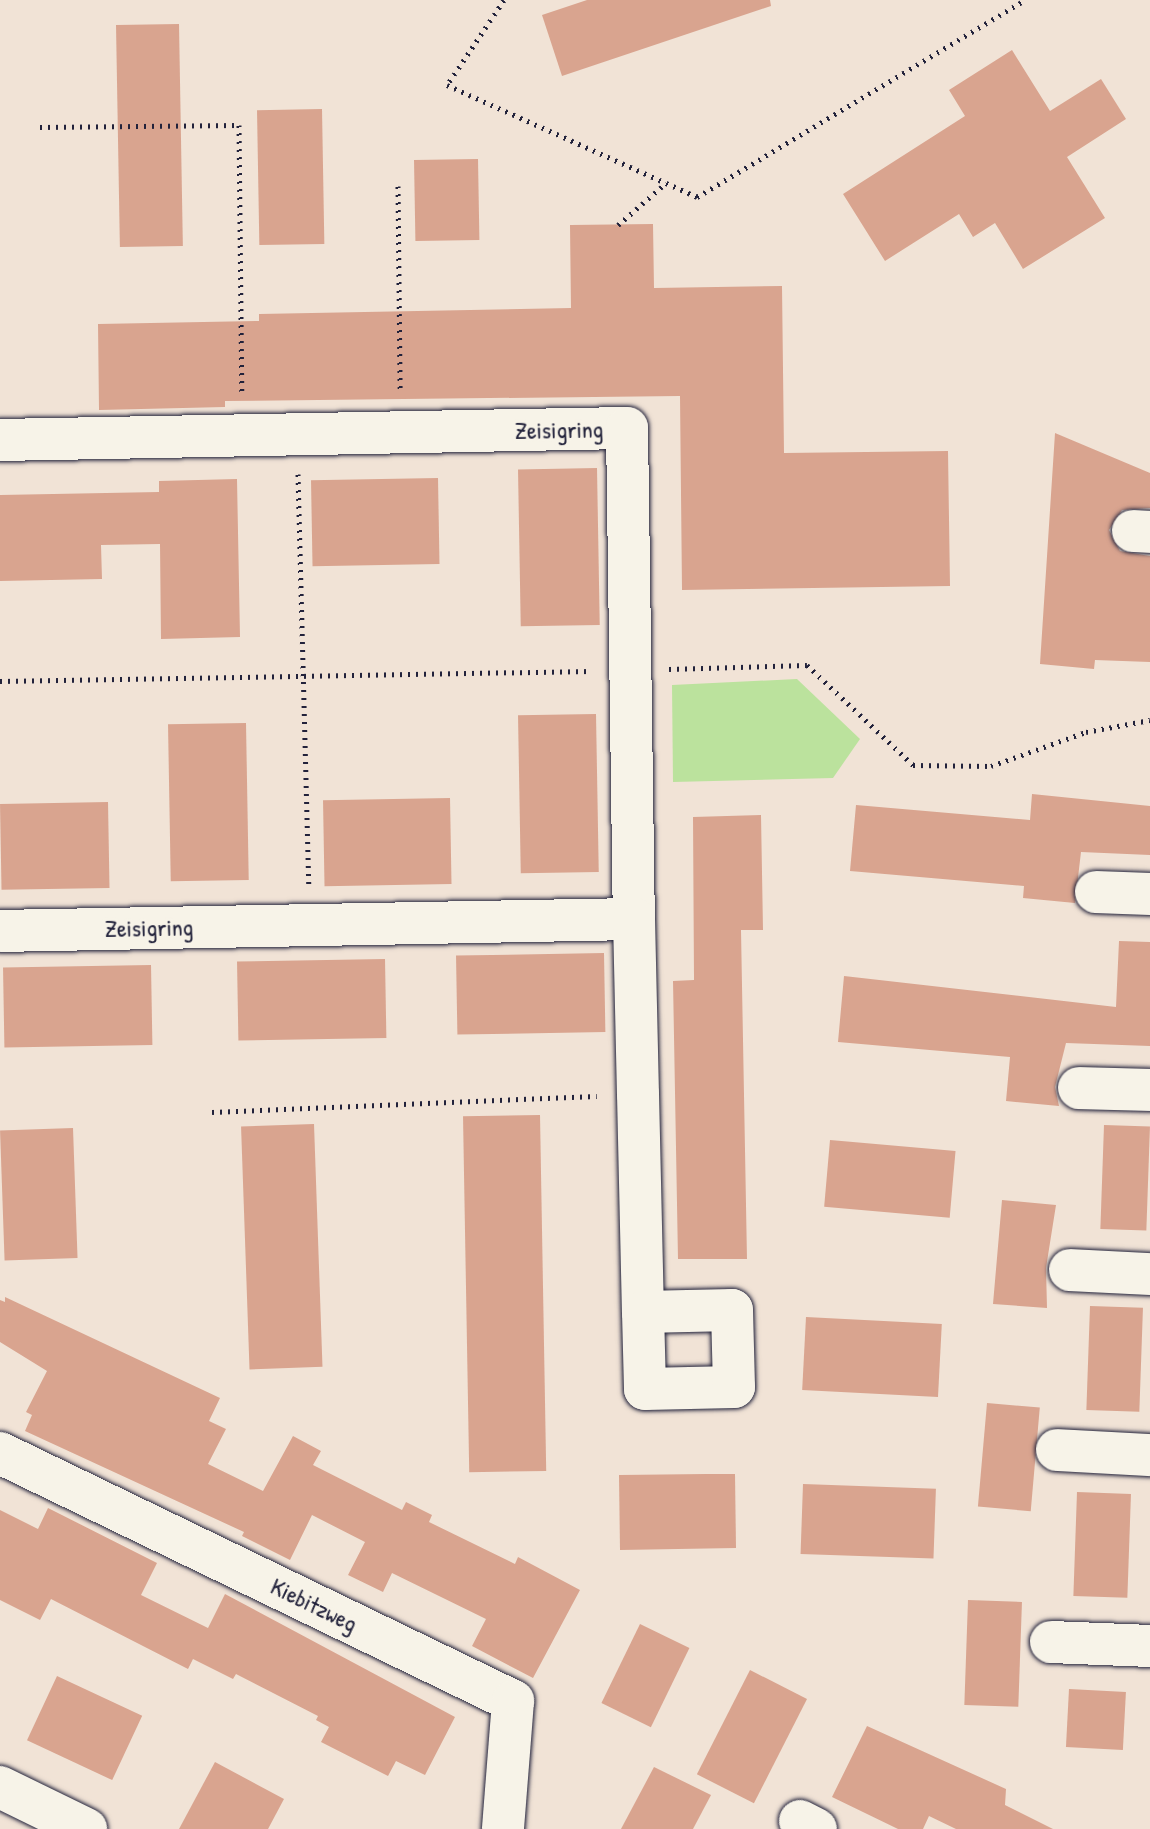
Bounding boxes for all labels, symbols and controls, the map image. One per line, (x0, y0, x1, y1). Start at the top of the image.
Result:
street label: Zeisigring (514, 415, 604, 445)
street label: Zeisigring (104, 913, 194, 943)
street label: Kiebitzweg (266, 1572, 362, 1638)

